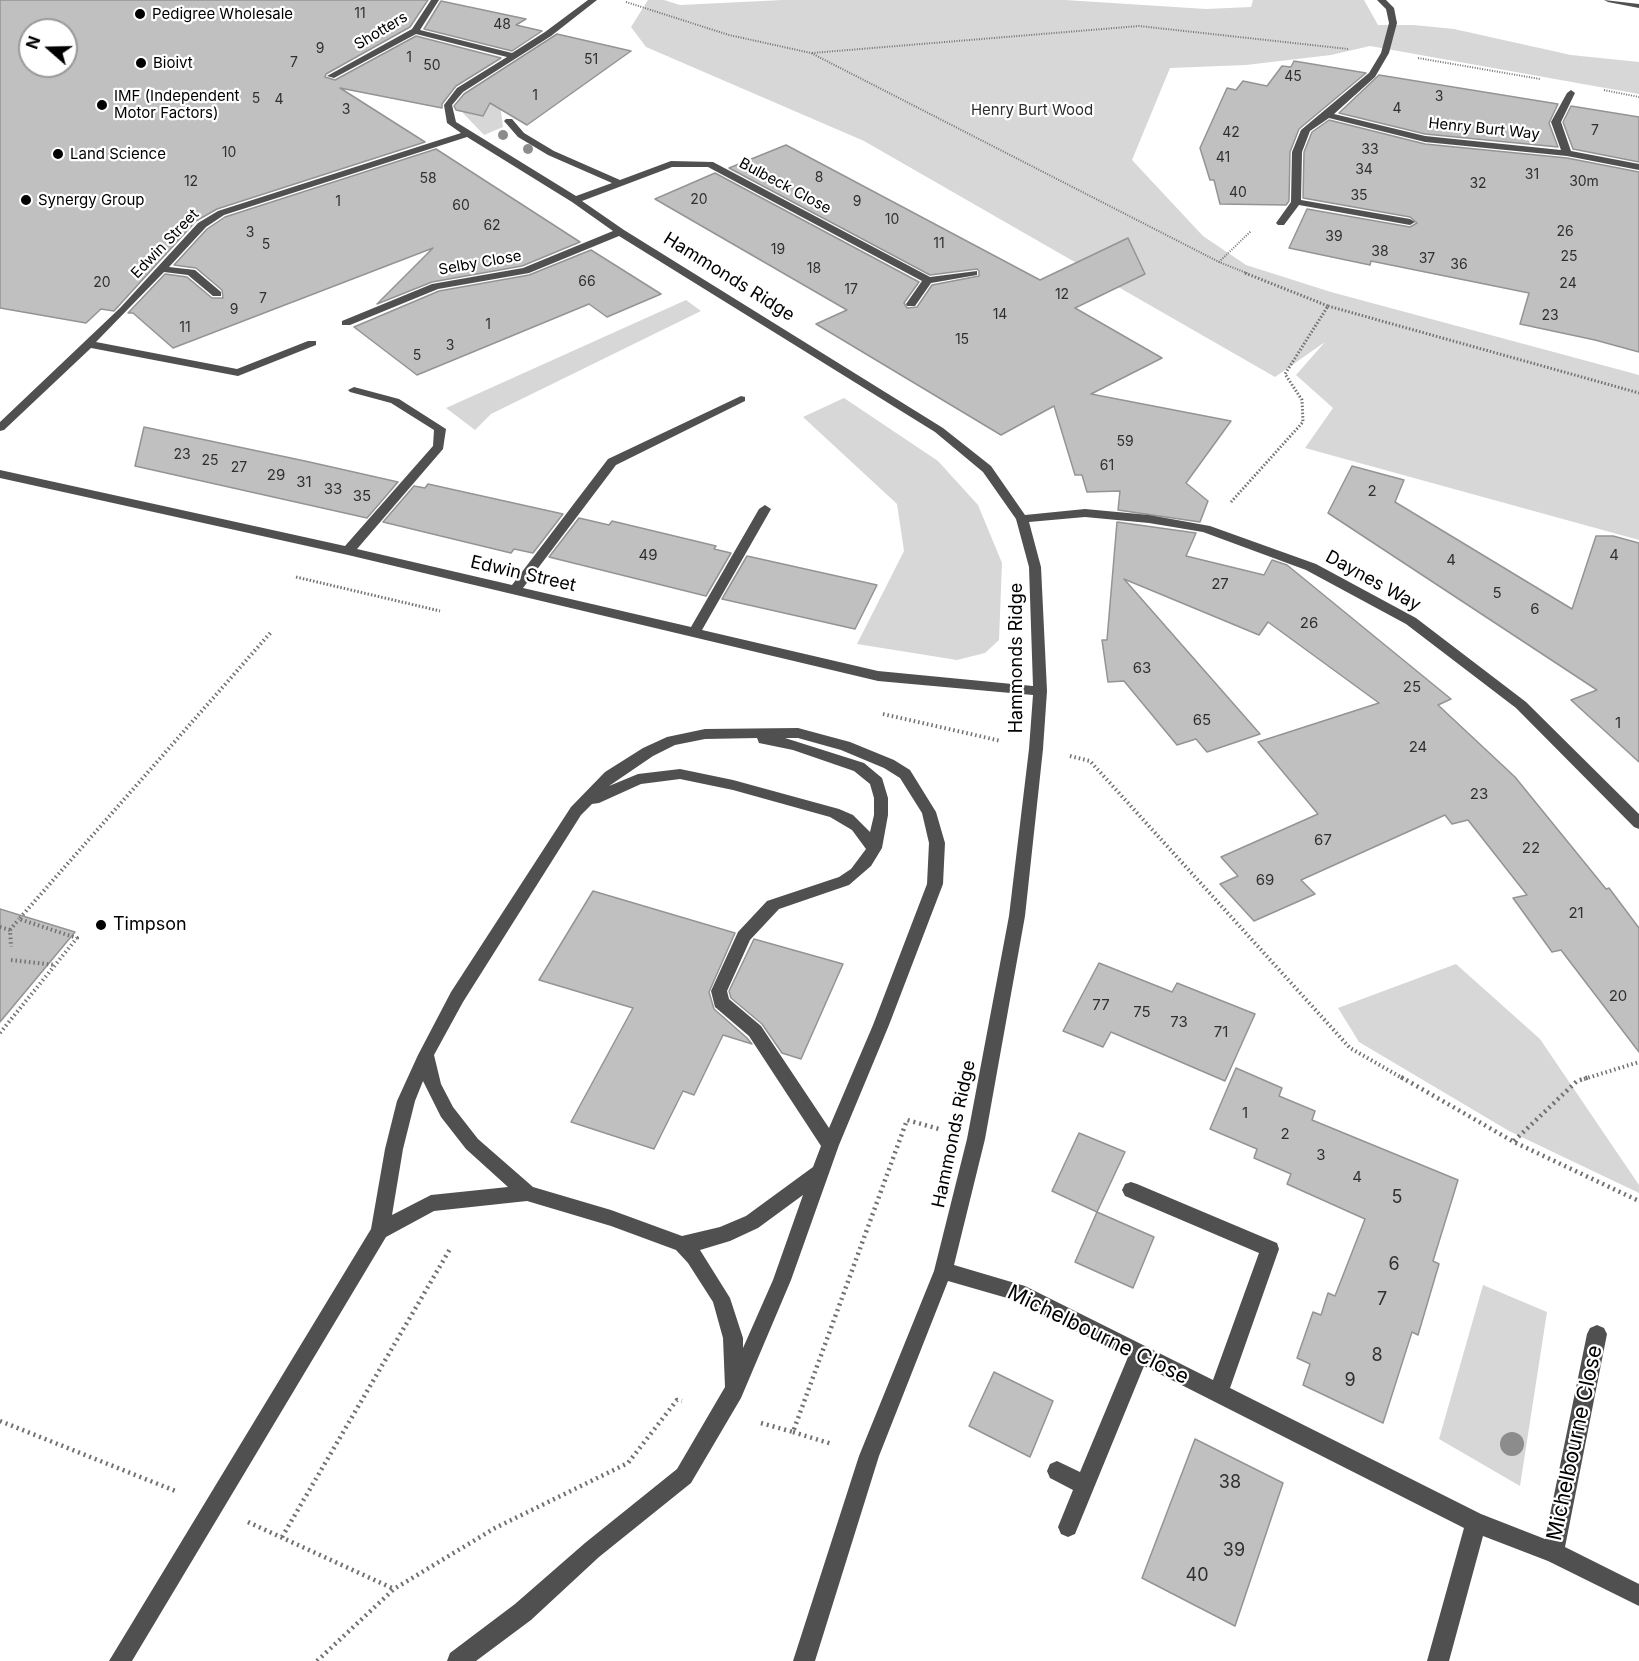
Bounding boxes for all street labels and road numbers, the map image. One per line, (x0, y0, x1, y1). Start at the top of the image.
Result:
street label: Shotters (351, 8, 411, 54)
street label: Henry Burt Way (1428, 114, 1540, 144)
street label: Bulbeck Close (736, 154, 834, 218)
street label: Edwin Street (127, 206, 203, 282)
street label: Hammonds Ridge (659, 228, 799, 326)
street label: Selby Close (437, 247, 523, 279)
street label: Daynes Way (1322, 546, 1424, 616)
street label: Edwin Street (468, 551, 578, 597)
street label: Hammonds Ridge (1006, 583, 1028, 733)
street label: Hammonds Ridge (928, 1058, 980, 1210)
street label: Michelbourne Close (1003, 1280, 1193, 1390)
street label: Michelbourne Close (1542, 1343, 1608, 1543)

